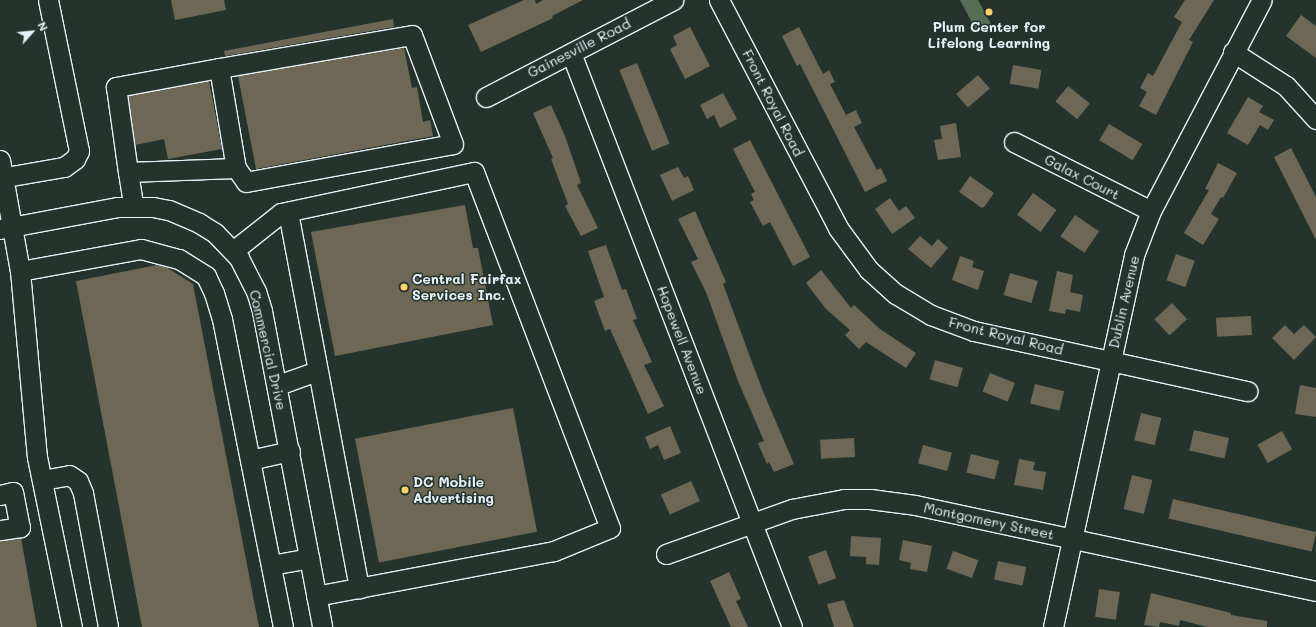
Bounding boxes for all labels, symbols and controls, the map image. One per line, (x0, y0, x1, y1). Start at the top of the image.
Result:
marker: Plum Center for Lifelong Learning (984, 7, 994, 17)
north arrow (12, 12, 52, 52)
street label: Gainesville Road (525, 15, 633, 81)
text: N (35, 19, 52, 33)
place label: Plum Center for Lifelong Learning (928, 19, 1050, 52)
street label: Front Royal Road (739, 47, 807, 159)
street label: Galax Court (1042, 151, 1122, 203)
street label: Dublin Avenue (1105, 254, 1143, 350)
place label: Central Fairfax Services Inc. (412, 271, 521, 304)
marker: Central Fairfax Services Inc. (399, 282, 409, 292)
street label: Hopewell Avenue (654, 283, 710, 397)
street label: Commercial Drive (246, 288, 290, 412)
street label: Front Royal Road (947, 314, 1065, 358)
place label: DC Mobile Advertising (413, 474, 494, 506)
marker: DC Mobile Advertising (400, 485, 410, 495)
street label: Montgomery Street (922, 499, 1056, 543)

